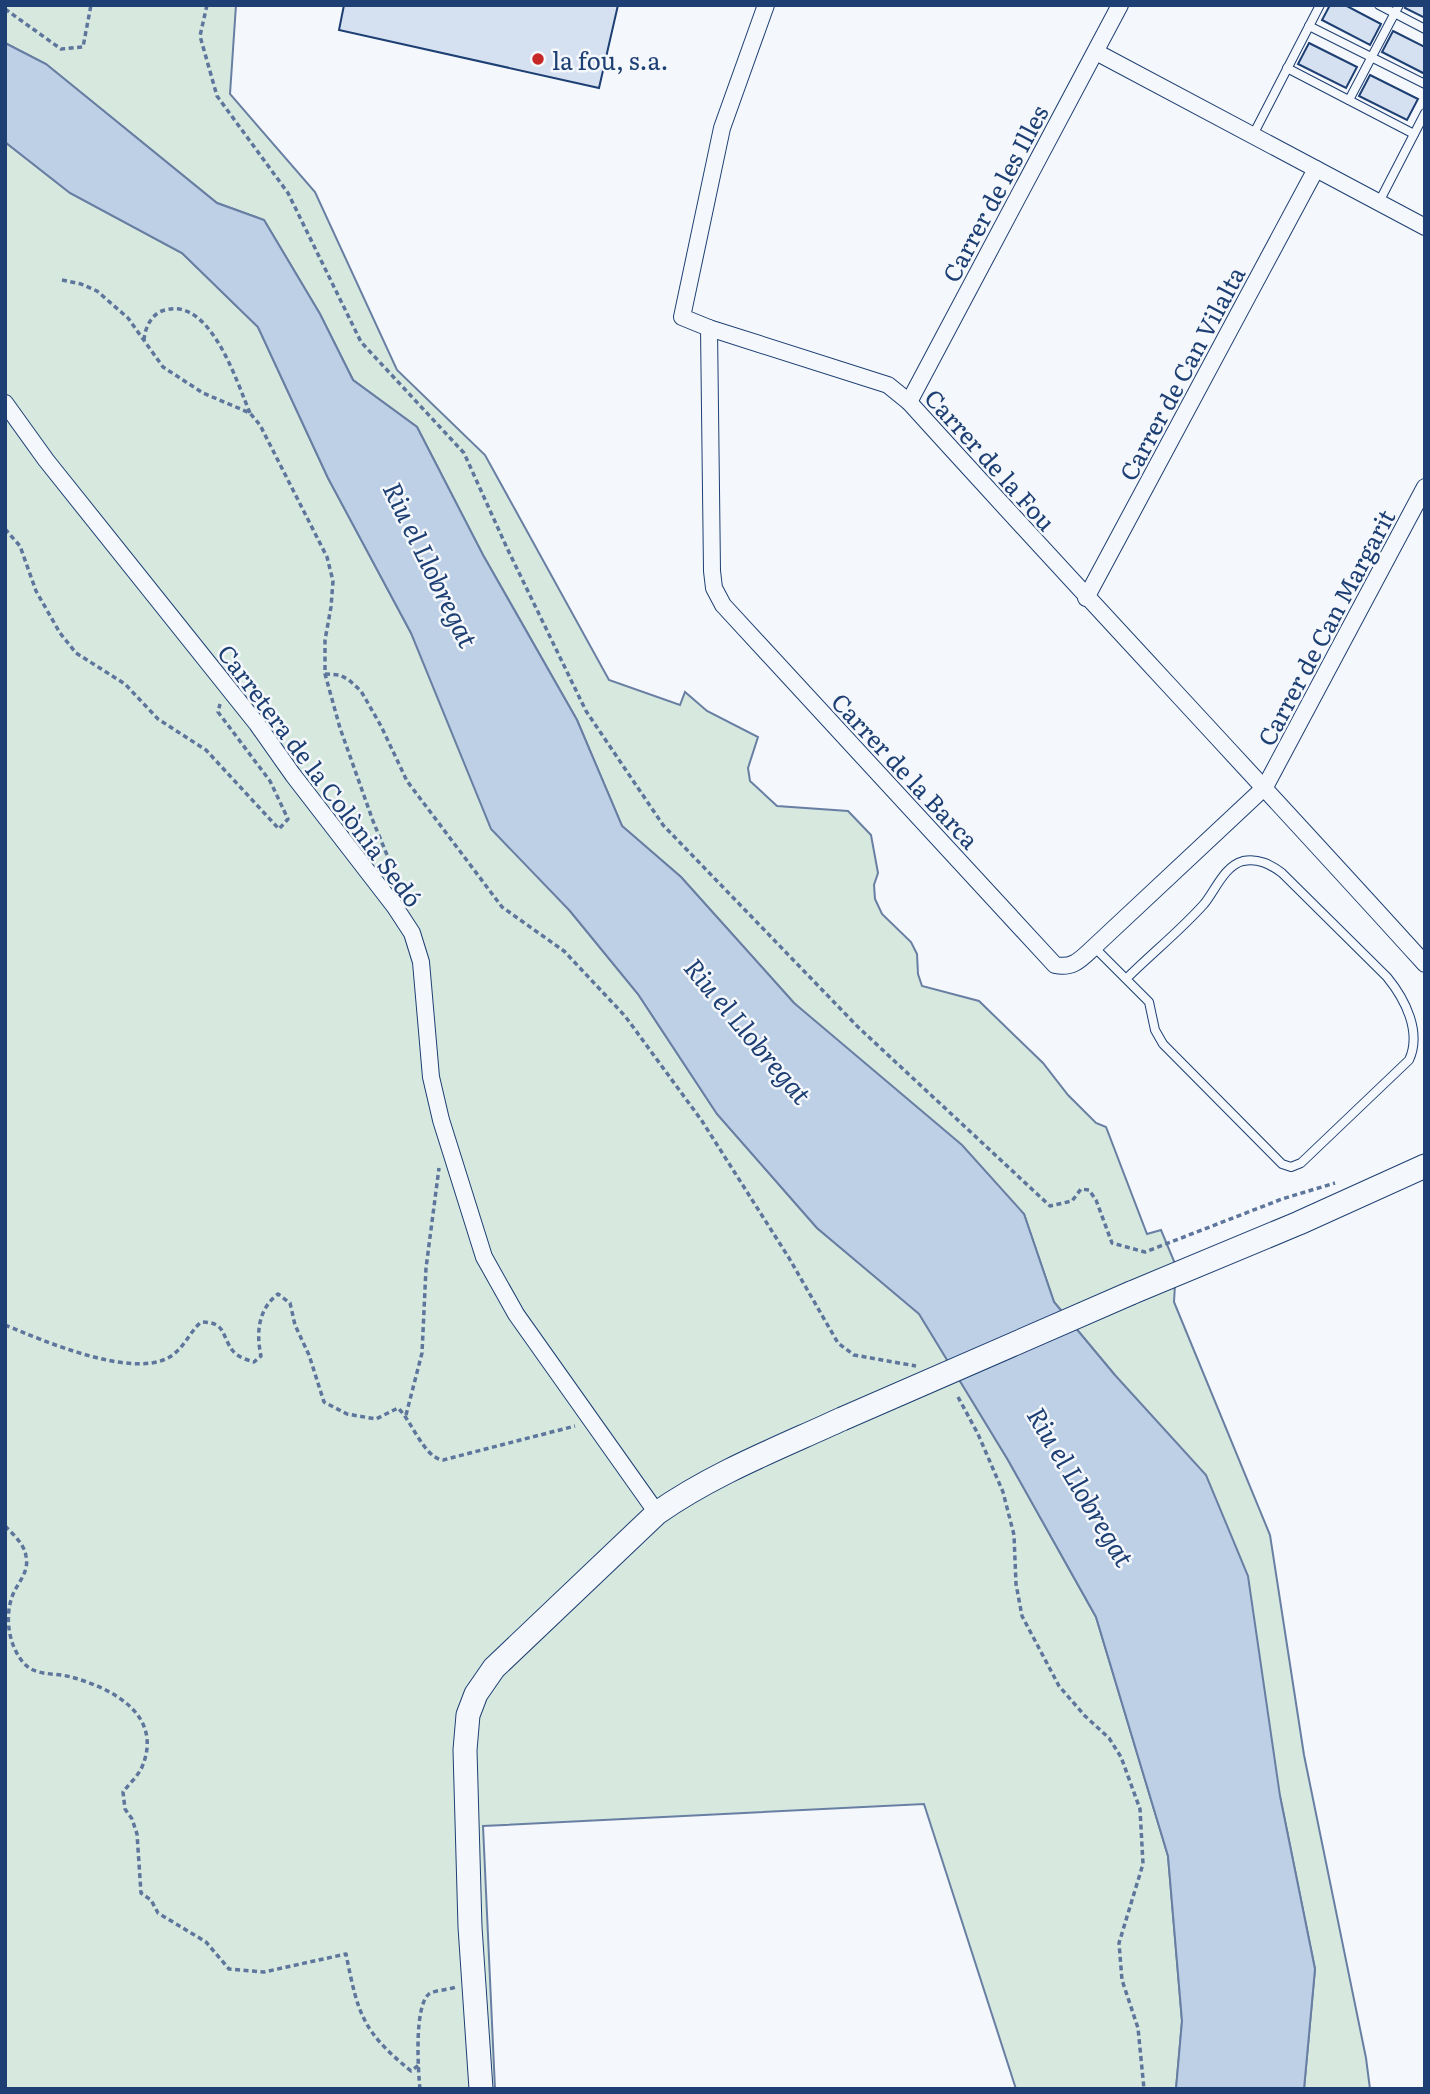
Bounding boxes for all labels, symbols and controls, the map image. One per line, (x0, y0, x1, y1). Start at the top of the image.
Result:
place label: la fou, s.a. (552, 42, 668, 77)
marker: la fou, s.a. (530, 51, 546, 67)
street label: Carrer de les Illes (933, 98, 1056, 288)
street label: Carrer de Can Vilalta (1110, 260, 1252, 486)
street label: Carrer de la Fou (918, 380, 1064, 538)
water label: Riu el Llobregat (375, 474, 489, 654)
street label: Carrer de Can Margarit (1248, 502, 1402, 752)
street label: Carretera de la Colònia Sedó (210, 636, 432, 914)
street label: Carrer de la Barca (824, 684, 988, 856)
water label: Riu el Llobregat (676, 948, 822, 1112)
water label: Riu el Llobregat (1019, 1399, 1145, 1574)

